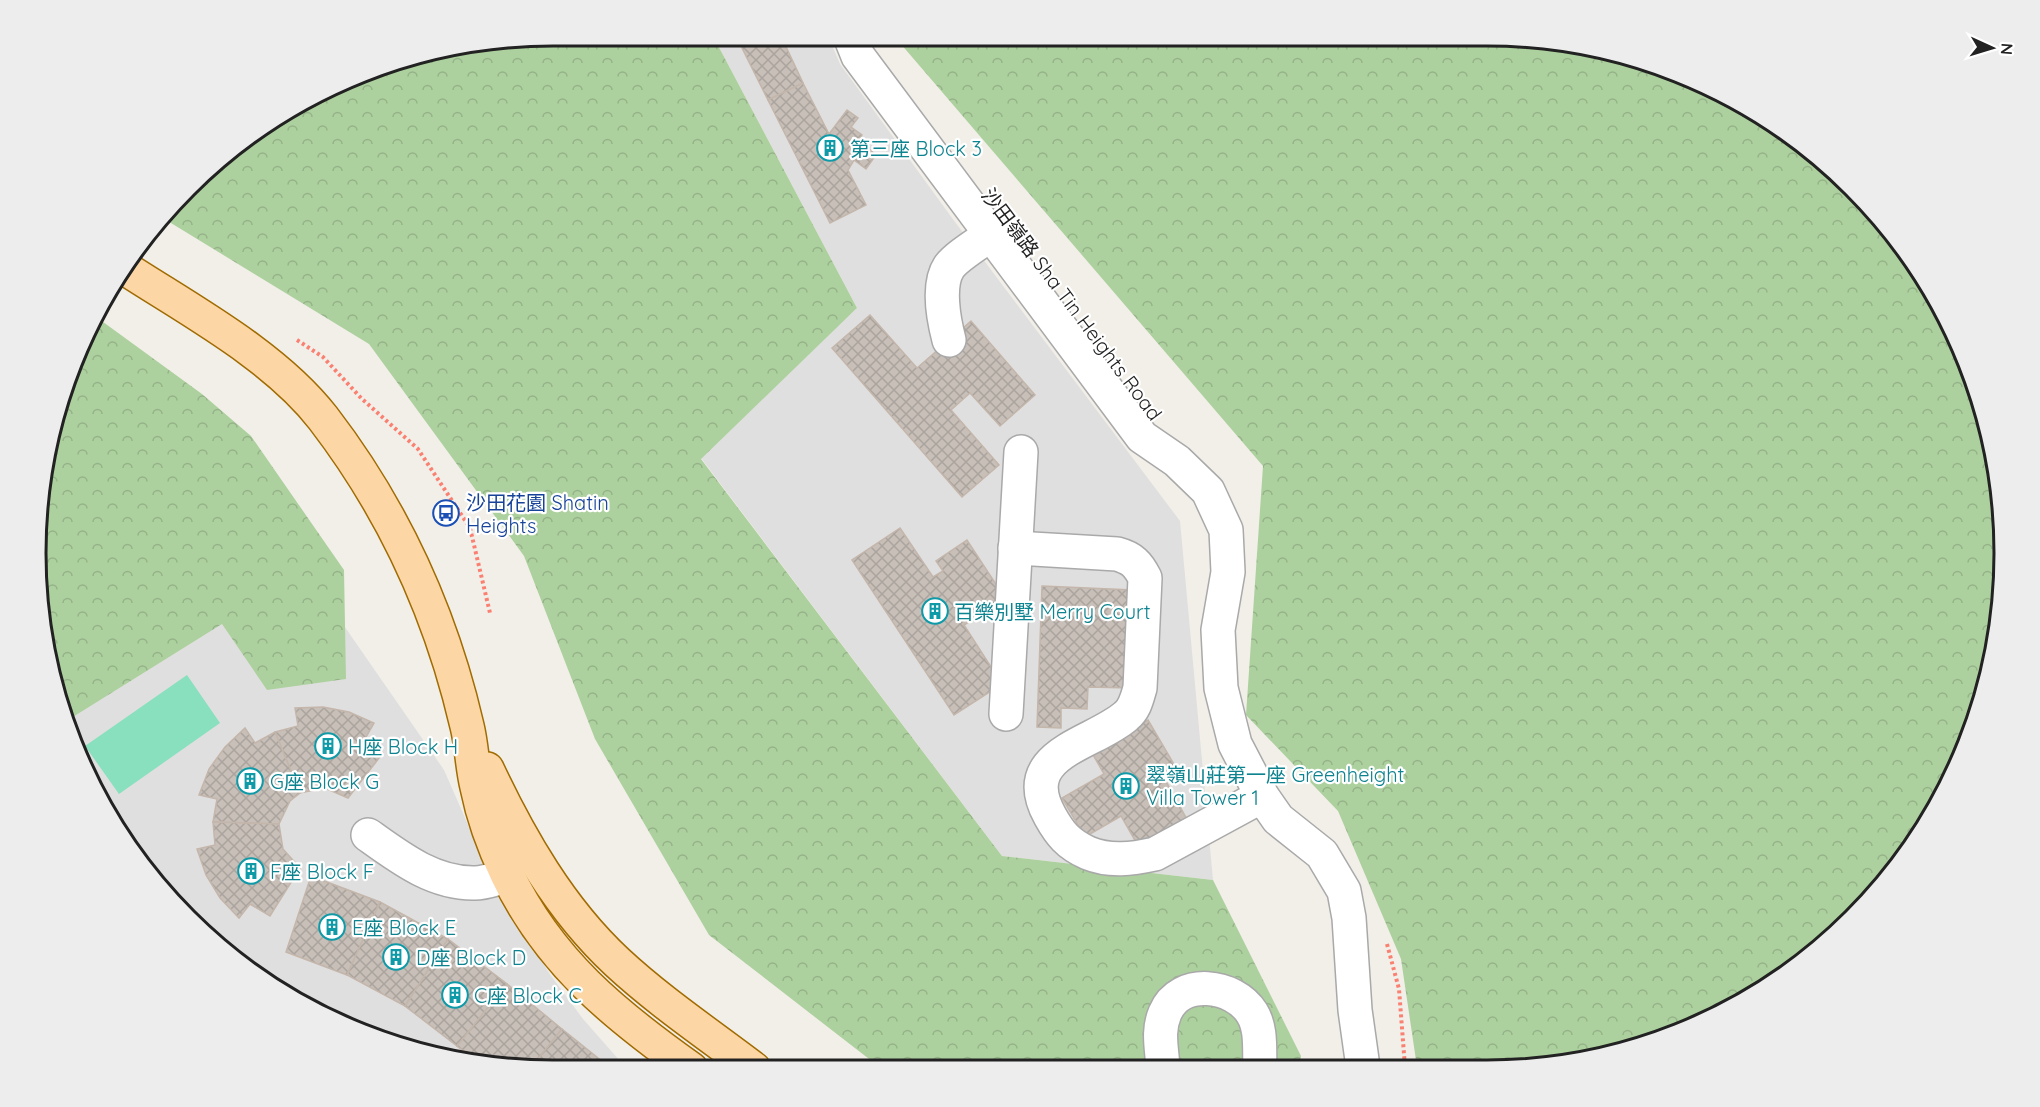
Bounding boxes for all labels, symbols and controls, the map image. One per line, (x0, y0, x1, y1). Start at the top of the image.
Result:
north arrow (1962, 18, 2022, 78)
text: N (1997, 42, 2017, 56)
building icon: 第三座 Block 3 (815, 133, 845, 163)
place label: 第三座 Block 3 (850, 136, 982, 161)
street label: 沙田嶺路 Sha Tin Heights Road (976, 183, 1168, 425)
place label: 沙田花園 Shatin Heights (466, 490, 609, 538)
bus stop icon: 沙田花園 Shatin Heights (431, 498, 461, 528)
building icon: 百樂別墅 Merry Court (920, 596, 950, 626)
place label: 百樂別墅 Merry Court (954, 599, 1151, 624)
building icon: H座 Block H (313, 731, 343, 761)
place label: H座 Block H (348, 734, 458, 759)
place label: 翠嶺山莊第一座 Greenheight Villa Tower 1 (1146, 762, 1405, 810)
building icon: G座 Block G (235, 766, 265, 796)
place label: G座 Block G (270, 769, 379, 794)
building icon: 翠嶺山莊第一座 Greenheight Villa Tower 1 (1111, 771, 1141, 801)
building icon: F座 Block F (236, 856, 266, 886)
place label: F座 Block F (270, 859, 374, 884)
building icon: E座 Block E (317, 912, 347, 942)
place label: E座 Block E (352, 915, 456, 940)
building icon: D座 Block D (381, 942, 411, 972)
place label: D座 Block D (416, 945, 526, 970)
building icon: C座 Block C (440, 980, 470, 1010)
place label: C座 Block C (474, 983, 582, 1008)

